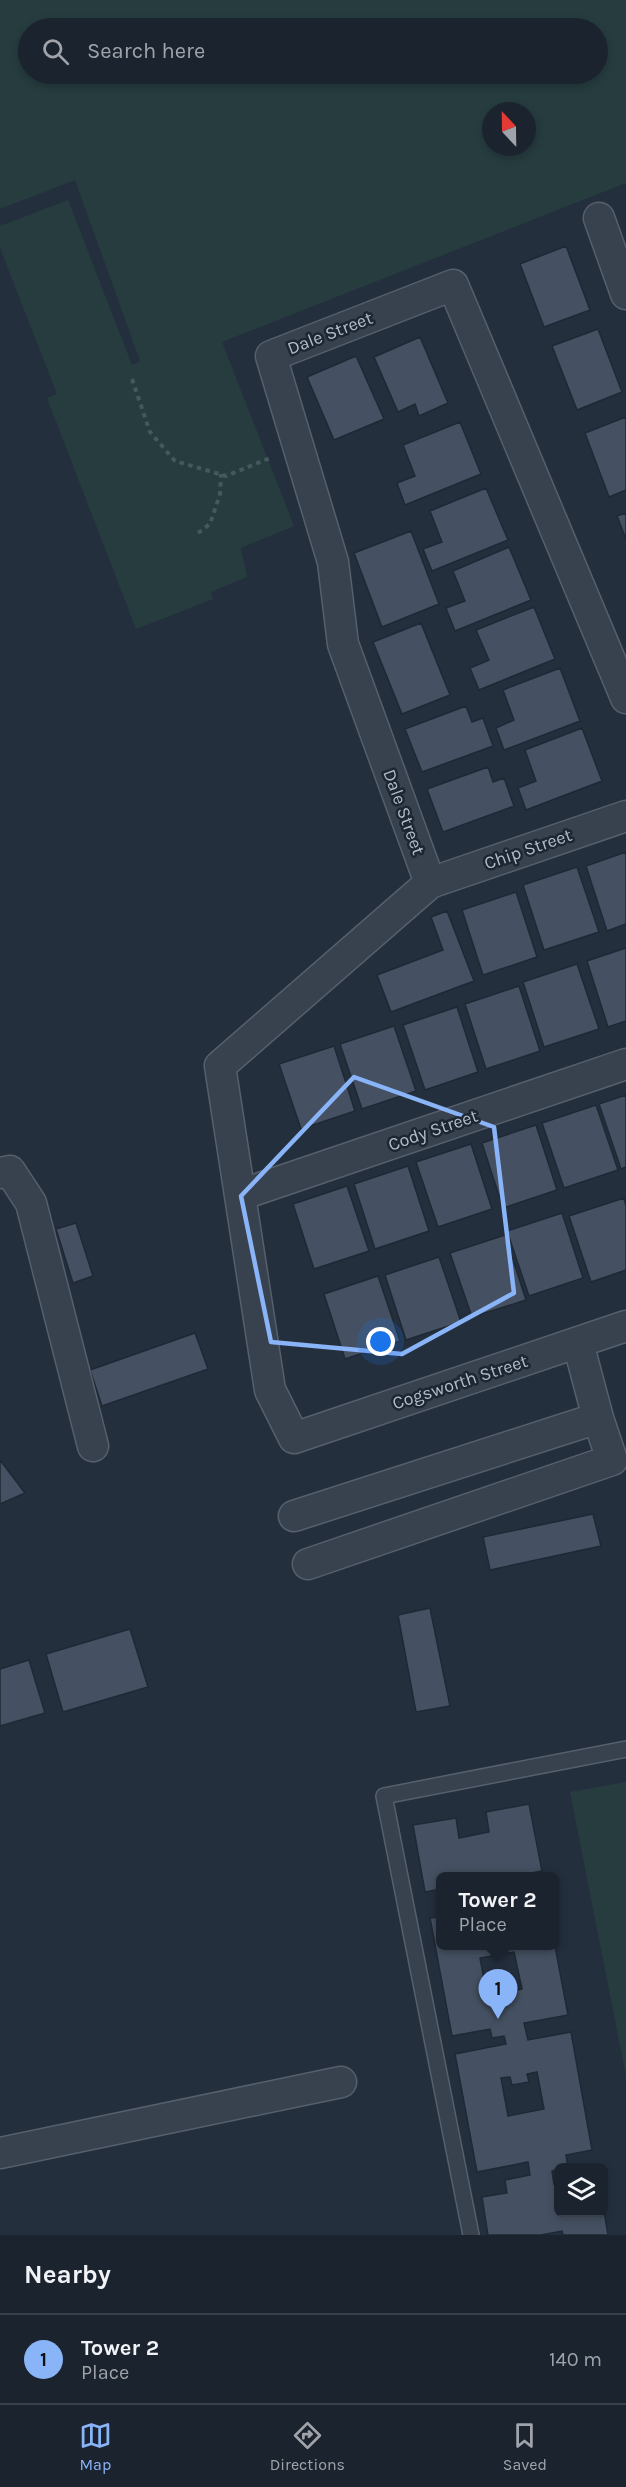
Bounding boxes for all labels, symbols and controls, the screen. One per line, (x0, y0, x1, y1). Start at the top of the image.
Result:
search box (18, 18, 608, 84)
icon: search (39, 35, 72, 68)
text: Search here (87, 38, 205, 64)
north arrow (482, 102, 536, 156)
street label: Dale Street (284, 307, 376, 359)
street label: Dale Street (378, 766, 430, 858)
street label: Chip Street (481, 824, 575, 874)
street label: Cody Street (385, 1104, 481, 1156)
your location (366, 1327, 395, 1356)
street label: Cogsworth Street (389, 1350, 531, 1414)
popup (436, 1872, 559, 1950)
text: Tower 2 (459, 1887, 537, 1913)
text: Place (459, 1913, 507, 1936)
pin: 1 (478, 1970, 518, 2019)
map controls (554, 2163, 608, 2217)
button: layers (554, 2163, 608, 2217)
text: Nearby (24, 2259, 111, 2290)
text: Tower 2 (81, 2335, 159, 2361)
text: 1 (40, 2348, 47, 2371)
text: 140 m (549, 2348, 602, 2371)
text: Place (81, 2361, 129, 2384)
tab: Map (79, 2419, 112, 2474)
tab: Directions (270, 2419, 345, 2474)
tab: Saved (503, 2419, 547, 2474)

